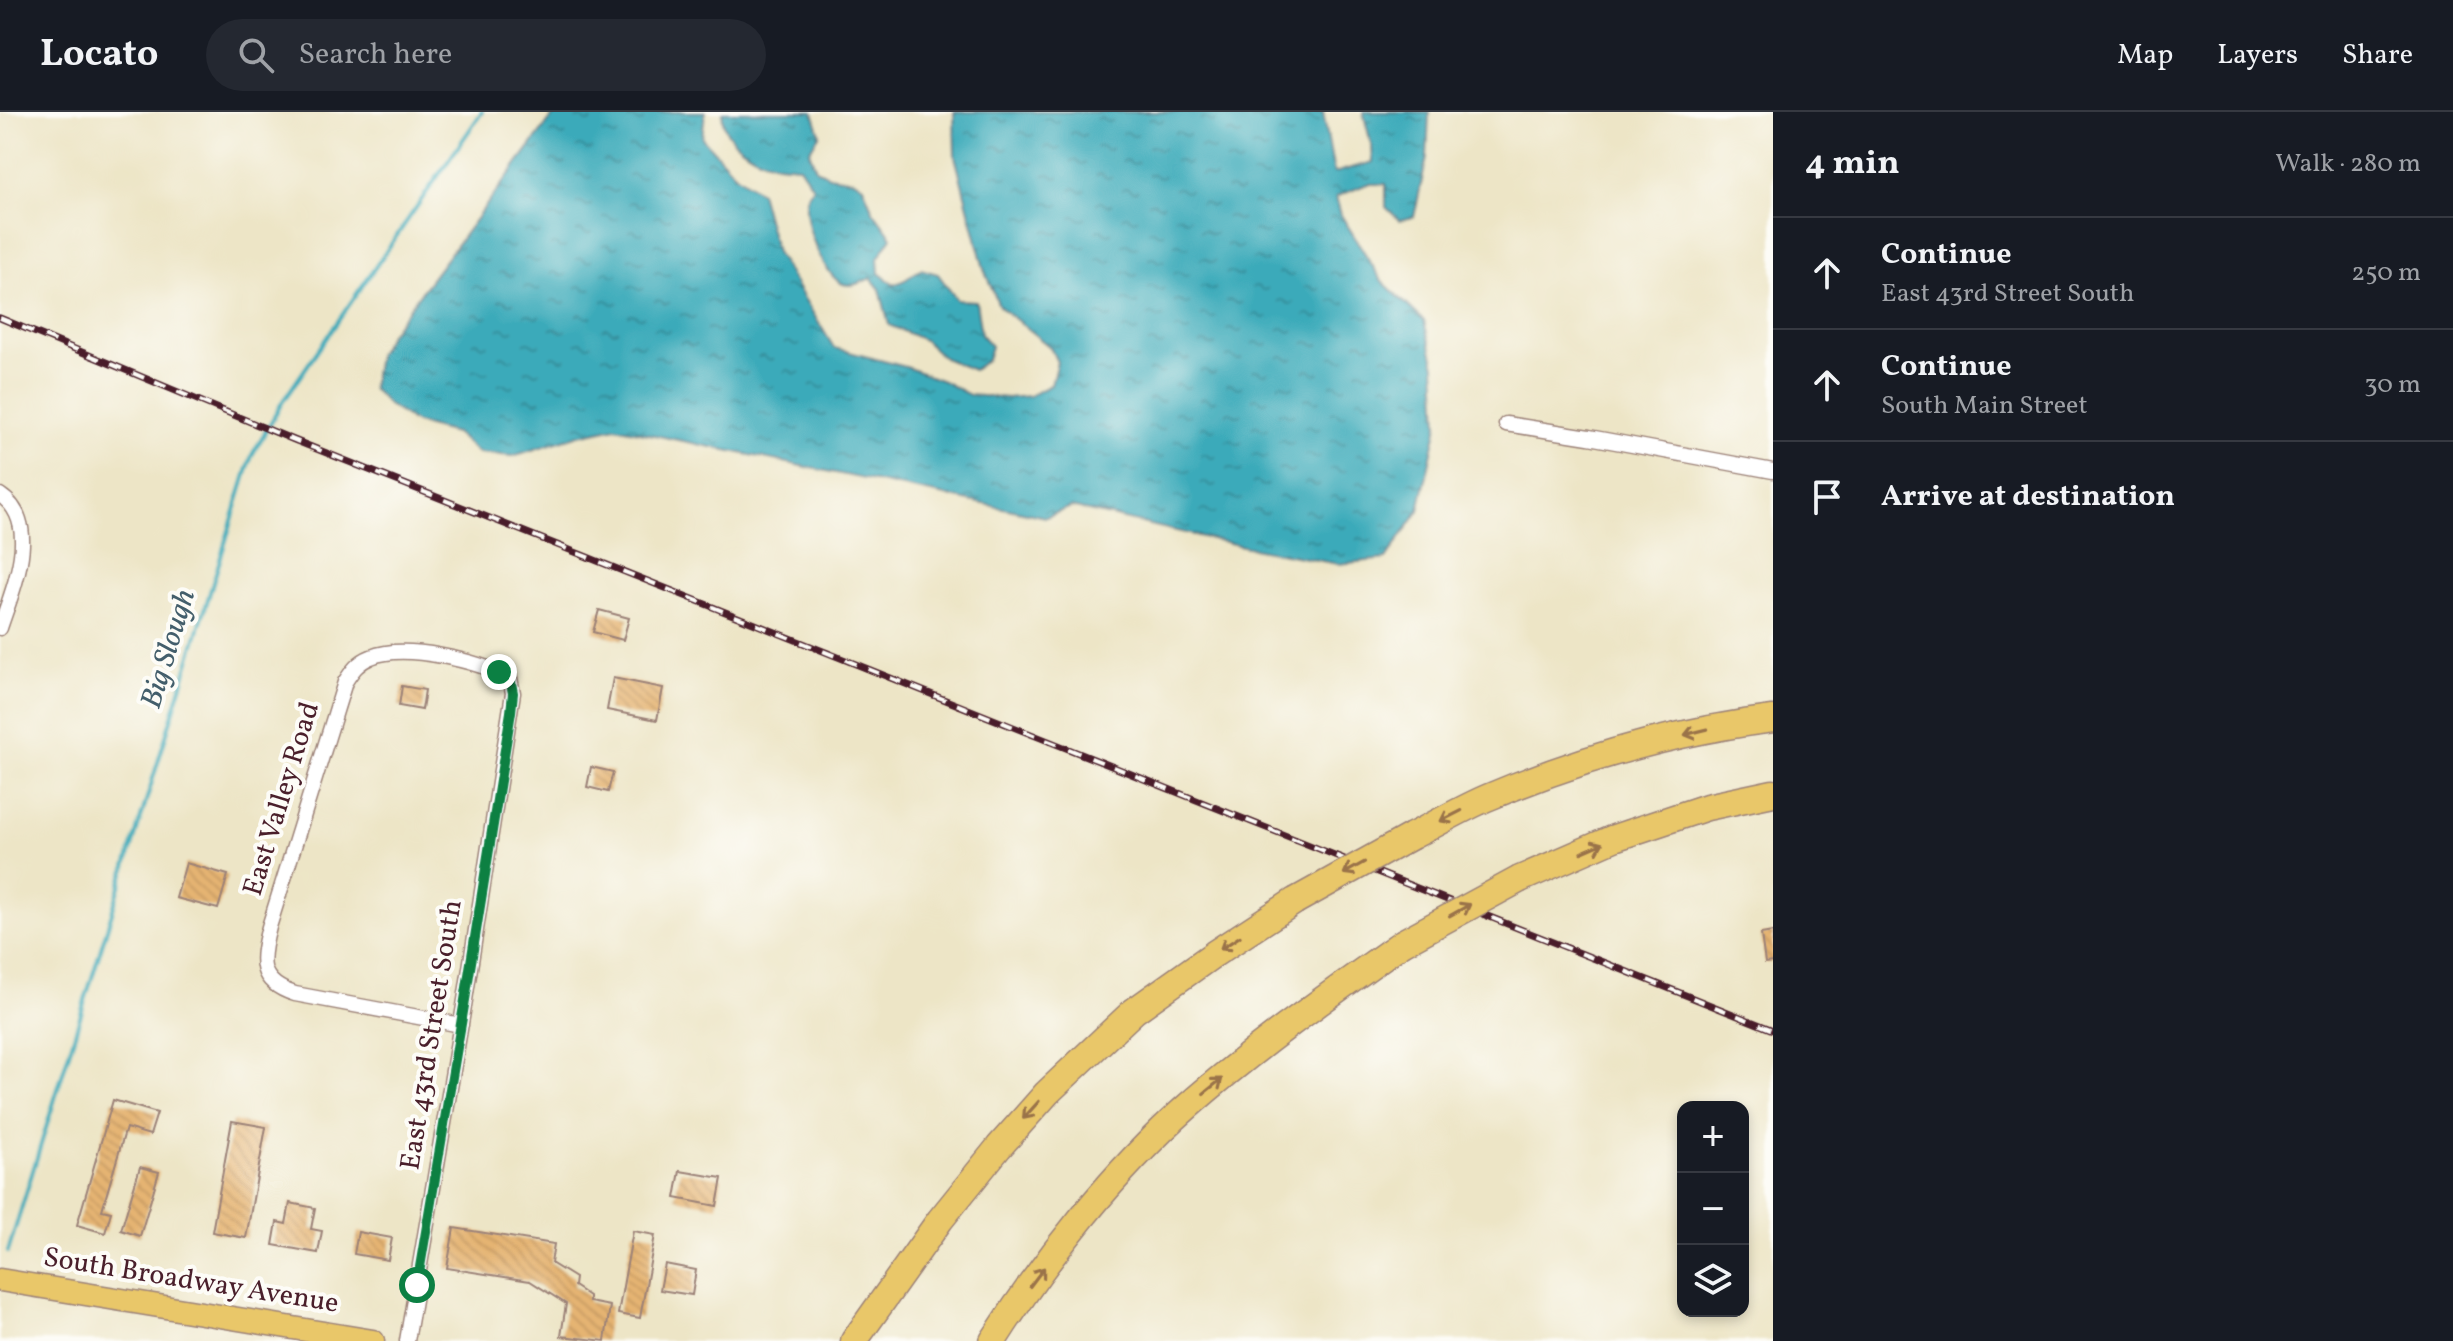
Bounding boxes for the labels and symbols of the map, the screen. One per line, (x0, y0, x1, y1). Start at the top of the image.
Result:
water label: Big Slough (131, 584, 207, 714)
route end (481, 654, 517, 690)
street label: East Valley Road (234, 697, 330, 901)
one-way arrow (1684, 725, 1710, 740)
one-way arrow (1440, 809, 1464, 825)
one-way arrow (1579, 840, 1604, 855)
one-way arrow (1342, 861, 1366, 876)
street label: East 43rd Street South (391, 897, 473, 1173)
one-way arrow (1448, 902, 1472, 917)
one-way arrow (1219, 936, 1242, 952)
one-way arrow (1202, 1077, 1223, 1095)
one-way arrow (1023, 1099, 1041, 1119)
street label: South Broadway Avenue (41, 1238, 341, 1324)
route start (399, 1267, 435, 1303)
one-way arrow (1029, 1267, 1046, 1288)

